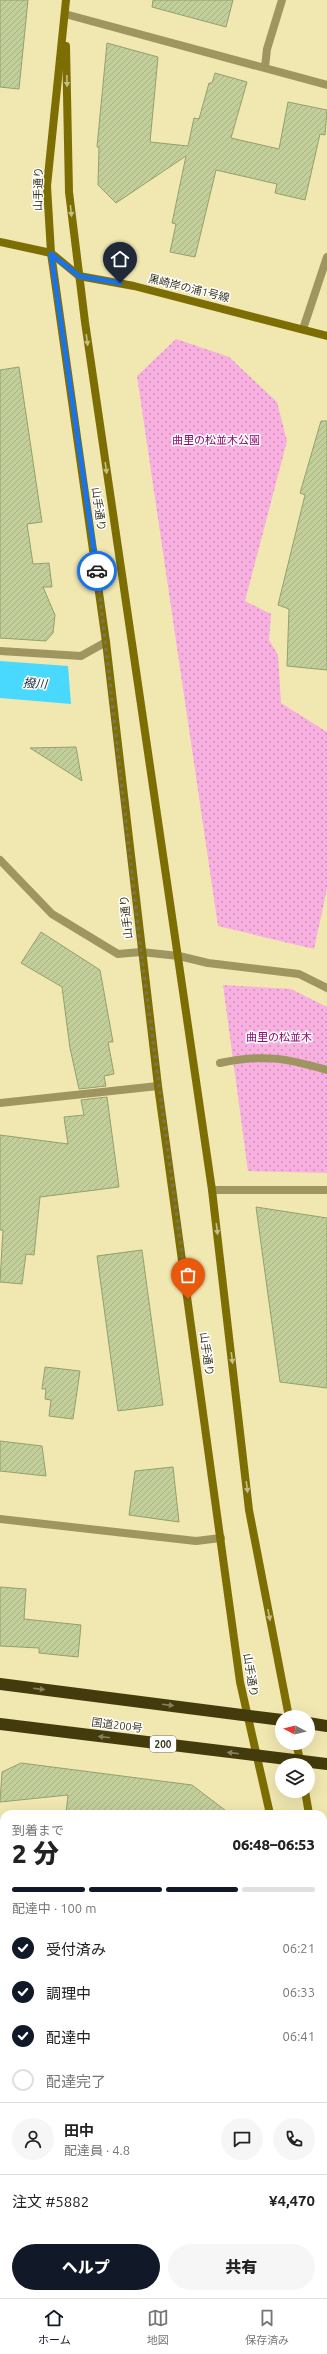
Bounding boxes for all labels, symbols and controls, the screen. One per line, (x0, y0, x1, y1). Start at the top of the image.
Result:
one-way arrow (64, 75, 70, 88)
street label: 山手通り (32, 167, 44, 211)
one-way arrow (68, 205, 75, 217)
pin (103, 242, 137, 283)
icon: home (109, 248, 131, 270)
street label: 黒崎岸の浦1号線 (147, 272, 231, 304)
one-way arrow (84, 334, 90, 346)
park label: 曲里の松並木公園 (172, 434, 260, 446)
one-way arrow (103, 462, 109, 474)
street label: 山手通り (90, 486, 108, 532)
courier (77, 551, 117, 591)
icon: car (86, 560, 108, 582)
water label: 撥川 (23, 676, 49, 690)
street label: 山手通り (118, 894, 134, 940)
park label: 曲里の松並木 (246, 1031, 312, 1043)
one-way arrow (213, 1223, 220, 1235)
pin (171, 1258, 205, 1299)
icon: bag (177, 1264, 199, 1286)
street label: 山手通り (198, 1331, 216, 1377)
one-way arrow (228, 1352, 235, 1364)
one-way arrow (243, 1481, 250, 1493)
one-way arrow (267, 1609, 273, 1621)
street label: 山手通り (242, 1652, 260, 1698)
one-way arrow (33, 1686, 45, 1692)
one-way arrow (162, 1702, 174, 1708)
north arrow (275, 1710, 315, 1750)
map controls (275, 1710, 315, 1798)
street label: 国道200号 (91, 1716, 143, 1734)
one-way arrow (98, 1734, 110, 1740)
road number: 200 (150, 1736, 176, 1752)
one-way arrow (227, 1750, 239, 1756)
button: layers (275, 1758, 315, 1798)
text: 到着まで (12, 1823, 64, 1837)
text: 06:48–06:53 (232, 1836, 315, 1853)
text: 2 分 (12, 1839, 59, 1868)
text: 配達中 · 100 m (12, 1901, 96, 1915)
icon: check (12, 1937, 34, 1959)
text: 受付済み (46, 1941, 106, 1958)
text: 06:21 (282, 1941, 315, 1955)
icon: check (12, 1981, 34, 2003)
text: 調理中 (46, 1985, 91, 2002)
text: 06:33 (282, 1985, 315, 1999)
icon: check (12, 2025, 34, 2047)
text: 配達中 (46, 2029, 91, 2046)
text: 06:41 (282, 2029, 315, 2043)
text: 配達完了 (46, 2073, 106, 2090)
button: person (12, 2118, 54, 2160)
button: chat (221, 2118, 263, 2160)
button: phone (273, 2118, 315, 2160)
text: 田中 (64, 2122, 94, 2139)
text: 配達員 · 4.8 (64, 2143, 130, 2157)
text: ¥4,470 (269, 2192, 315, 2209)
text: 注文 #5882 (12, 2193, 89, 2210)
button: ヘルプ (12, 2244, 160, 2290)
button: 共有 (168, 2244, 315, 2290)
tab: ホーム (38, 2307, 71, 2347)
tab: 地図 (147, 2307, 169, 2347)
tab: 保存済み (245, 2307, 289, 2347)

